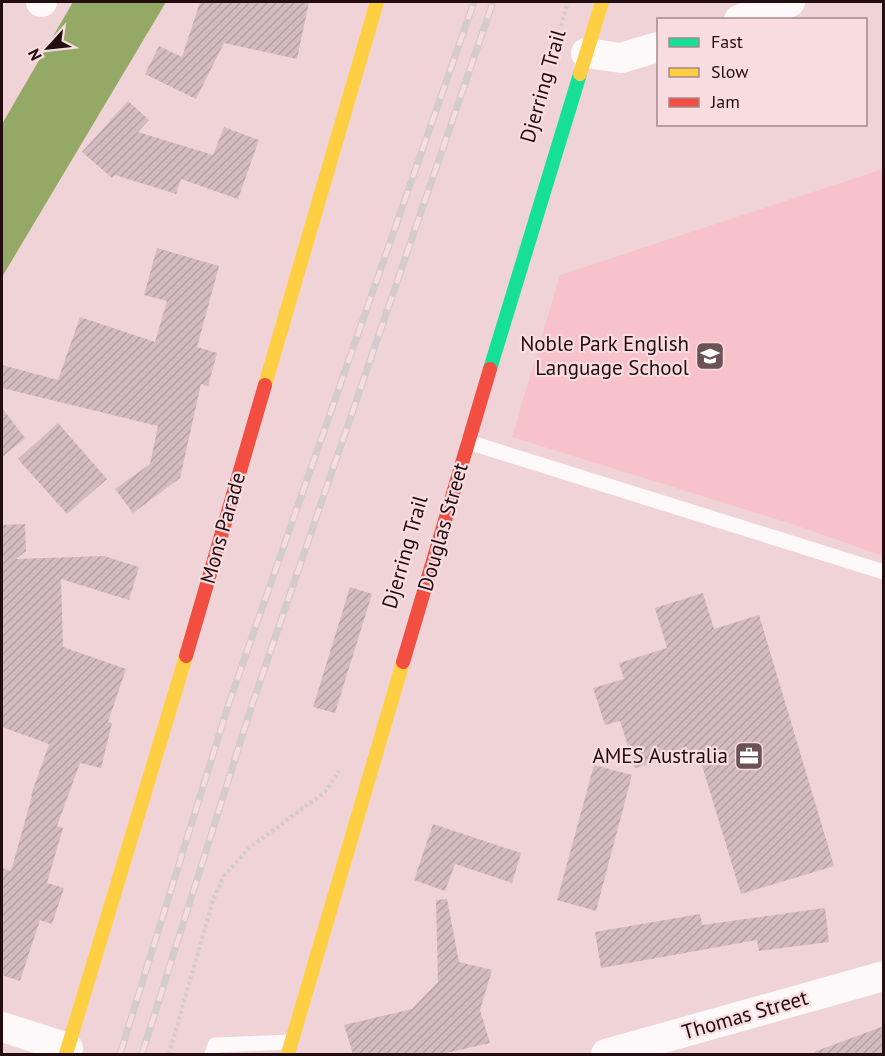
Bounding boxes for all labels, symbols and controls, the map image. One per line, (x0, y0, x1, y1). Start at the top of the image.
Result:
north arrow (18, 18, 78, 78)
legend (657, 18, 867, 126)
street label: Djerring Trail (513, 26, 572, 146)
text: Fast (711, 30, 743, 53)
text: N (23, 46, 46, 64)
text: Slow (711, 60, 749, 83)
text: Jam (710, 90, 740, 113)
place label: Noble Park English Language School (520, 330, 689, 381)
school or university icon: Noble Park English Language School (694, 340, 726, 372)
street label: Douglas Street (411, 460, 474, 594)
street label: Mons Parade (194, 469, 251, 587)
street label: Djerring Trail (375, 492, 434, 612)
office icon: AMES Australia (733, 740, 765, 772)
place label: AMES Australia (592, 742, 728, 769)
street label: Thomas Street (679, 984, 811, 1045)

